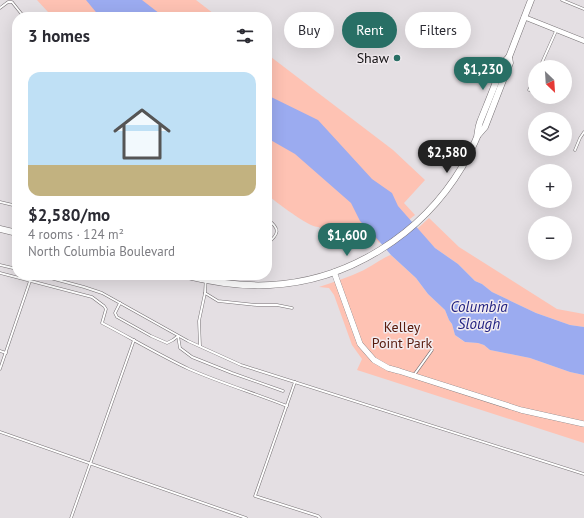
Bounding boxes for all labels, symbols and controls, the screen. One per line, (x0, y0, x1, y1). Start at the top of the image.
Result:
chip: Buy (284, 12, 334, 48)
chip: Rent (342, 12, 397, 48)
chip: Filters (405, 12, 471, 48)
text: 3 homes (28, 25, 90, 47)
icon: filters (234, 25, 256, 47)
place label: Shaw (357, 49, 390, 67)
marker: Shaw (392, 53, 402, 63)
pin: $1,230 (450, 57, 516, 91)
north arrow (528, 60, 572, 104)
map controls (528, 60, 572, 260)
text: $1,230 (463, 61, 503, 78)
icon: home (106, 98, 178, 170)
button: layers (528, 112, 572, 156)
pin: $2,580 (414, 140, 480, 174)
text: $2,580 (427, 144, 467, 161)
button: + (528, 164, 572, 208)
text: $2,580/mo (28, 204, 110, 226)
button: − (528, 216, 572, 260)
pin: $1,600 (314, 223, 380, 257)
text: 4 rooms · 124 m² (28, 226, 124, 243)
text: $1,600 (327, 227, 367, 244)
text: North Columbia Boulevard (28, 243, 175, 260)
water label: Columbia Slough (450, 297, 508, 333)
park label: Kelley Point Park (372, 318, 433, 352)

